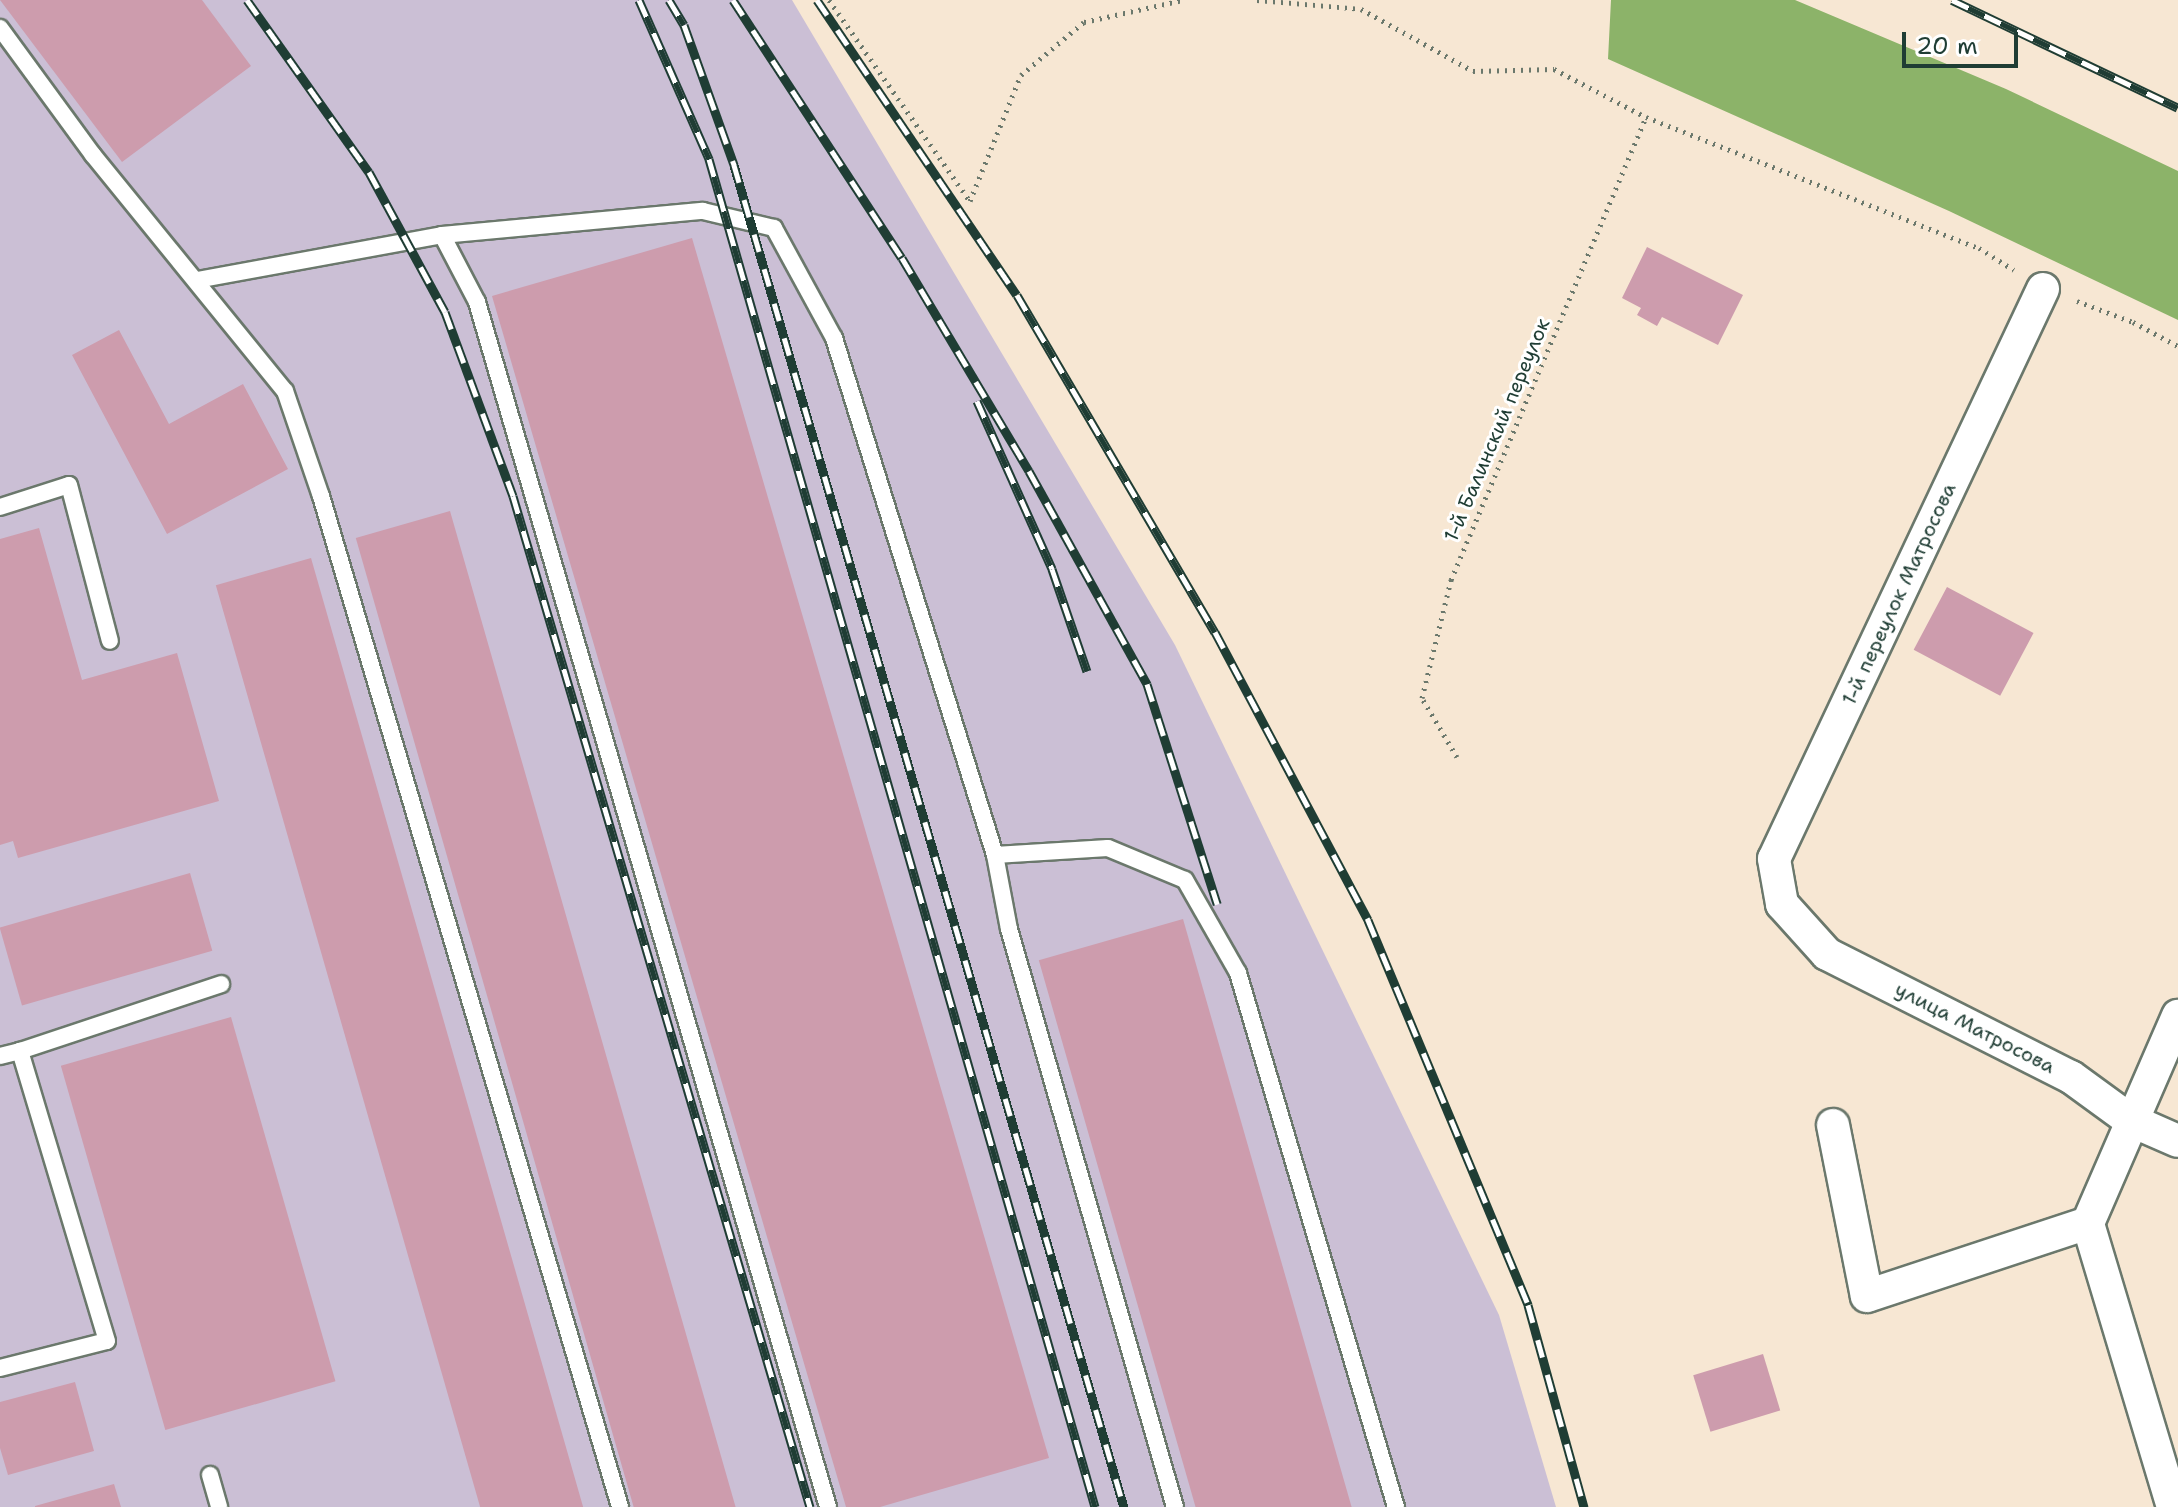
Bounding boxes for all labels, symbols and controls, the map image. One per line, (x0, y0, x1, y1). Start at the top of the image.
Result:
scale bar (1906, 16, 2022, 66)
text: 20 m (1916, 30, 1978, 62)
street label: 1-й Балинский переулок (1439, 315, 1555, 545)
street label: 1-й переулок Матросова (1837, 479, 1961, 709)
street label: улица Матросова (1891, 977, 2059, 1079)

